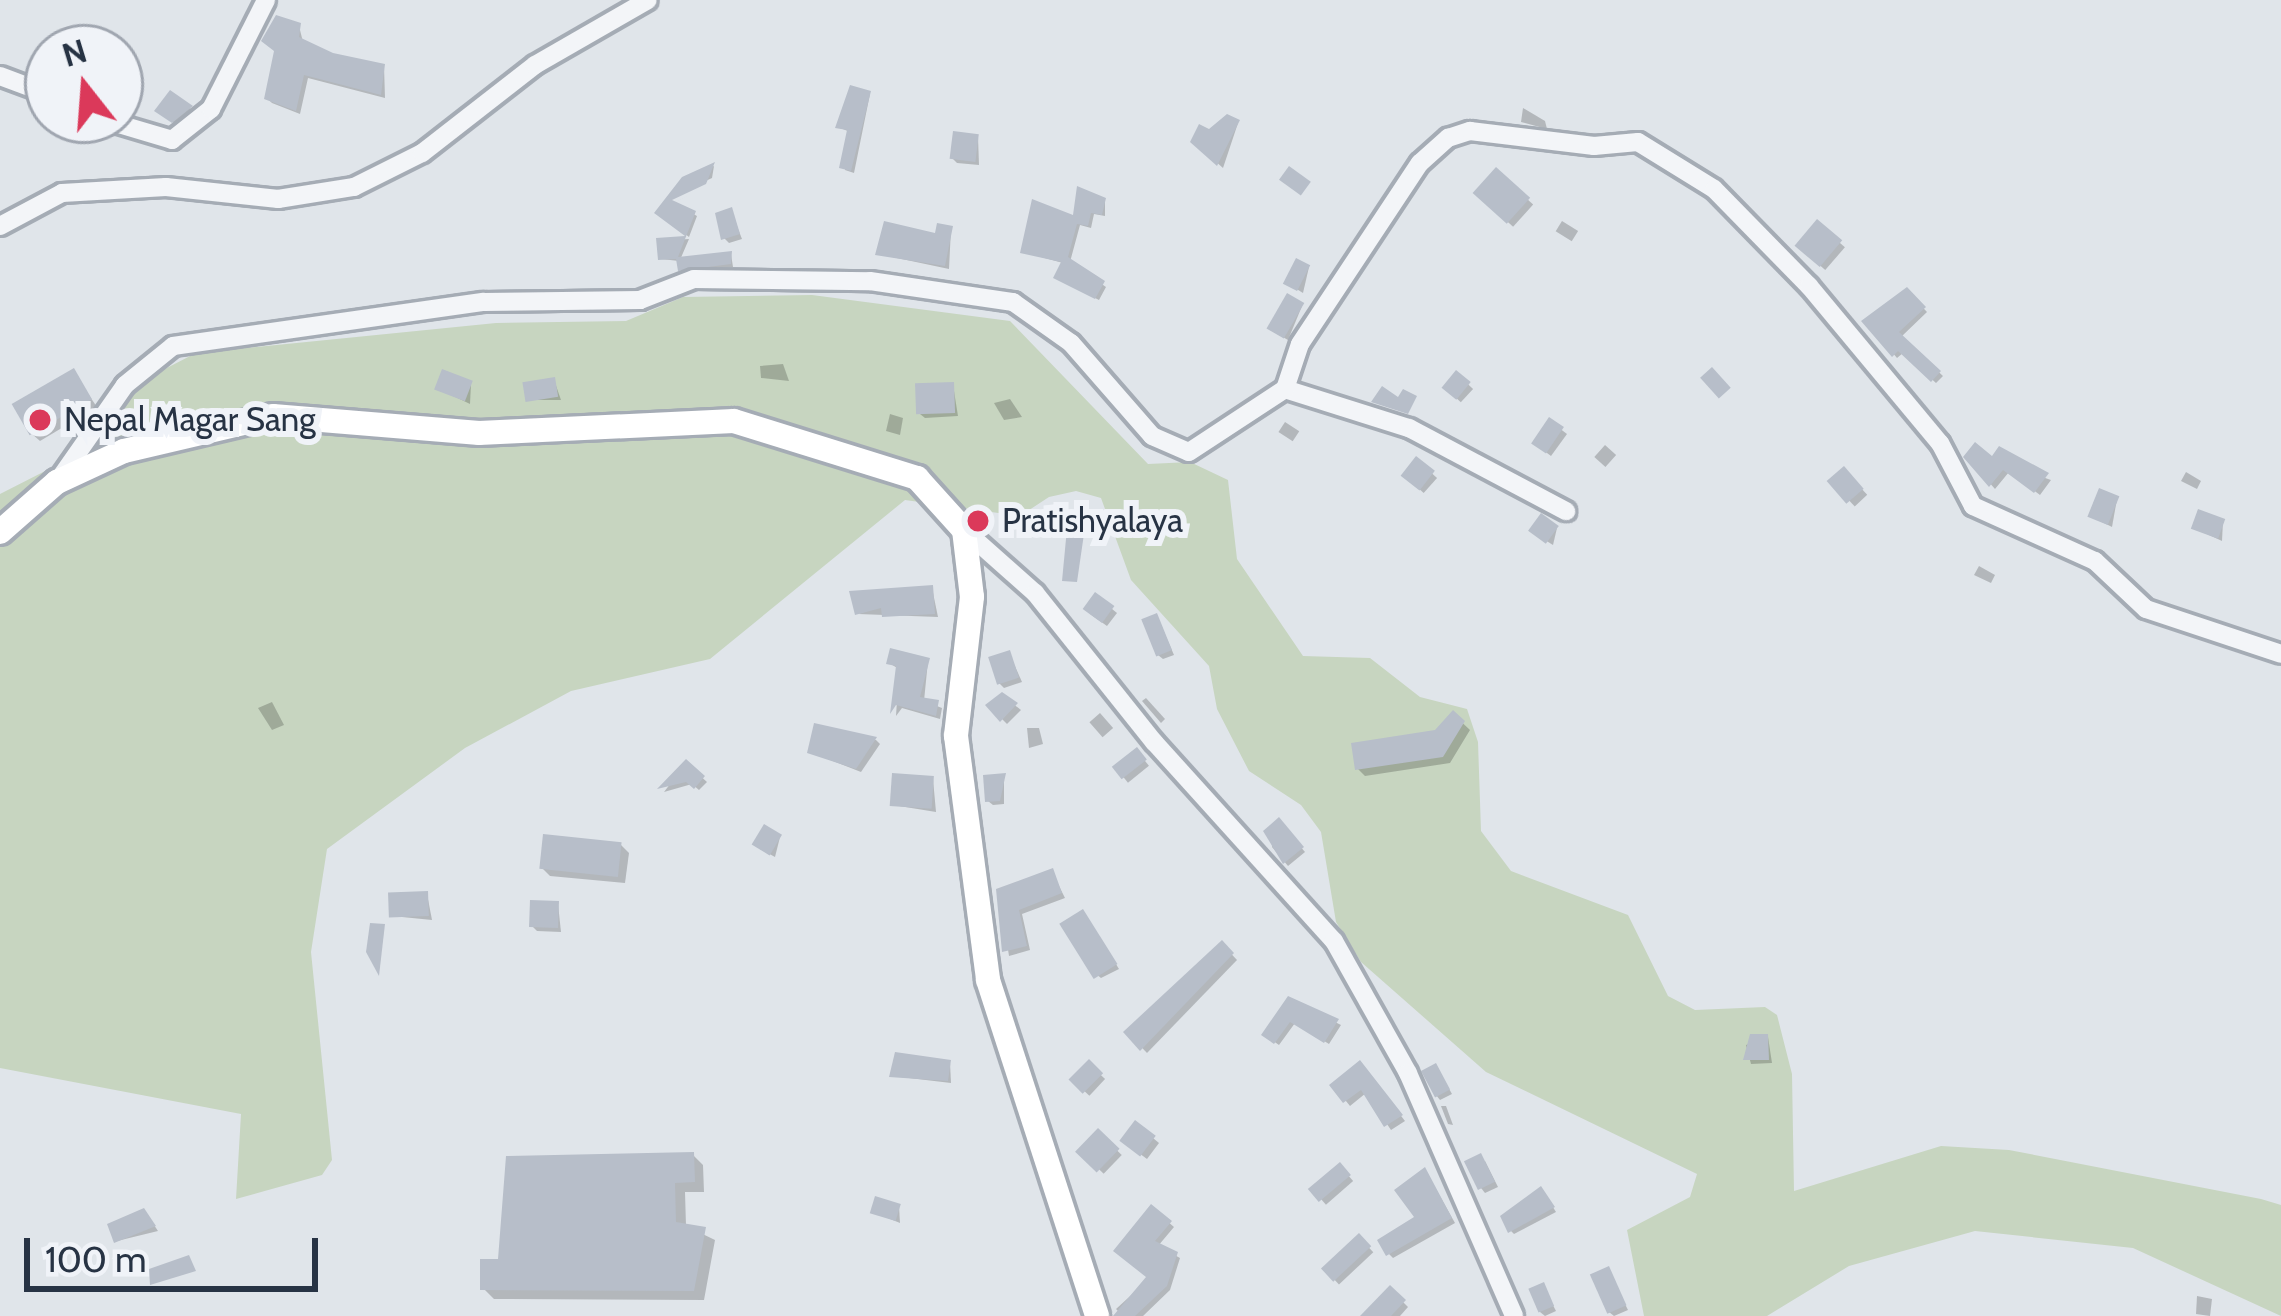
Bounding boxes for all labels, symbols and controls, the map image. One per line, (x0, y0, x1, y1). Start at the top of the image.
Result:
north arrow (24, 24, 144, 144)
text: N (57, 30, 91, 75)
place label: Nepal Magar Sang (64, 400, 316, 440)
marker: Nepal Magar Sang (27, 407, 53, 433)
place label: Pratishyalaya (1002, 501, 1183, 541)
marker: Pratishyalaya (965, 508, 991, 534)
scale bar (30, 1214, 324, 1288)
text: 100 m (45, 1237, 147, 1281)

